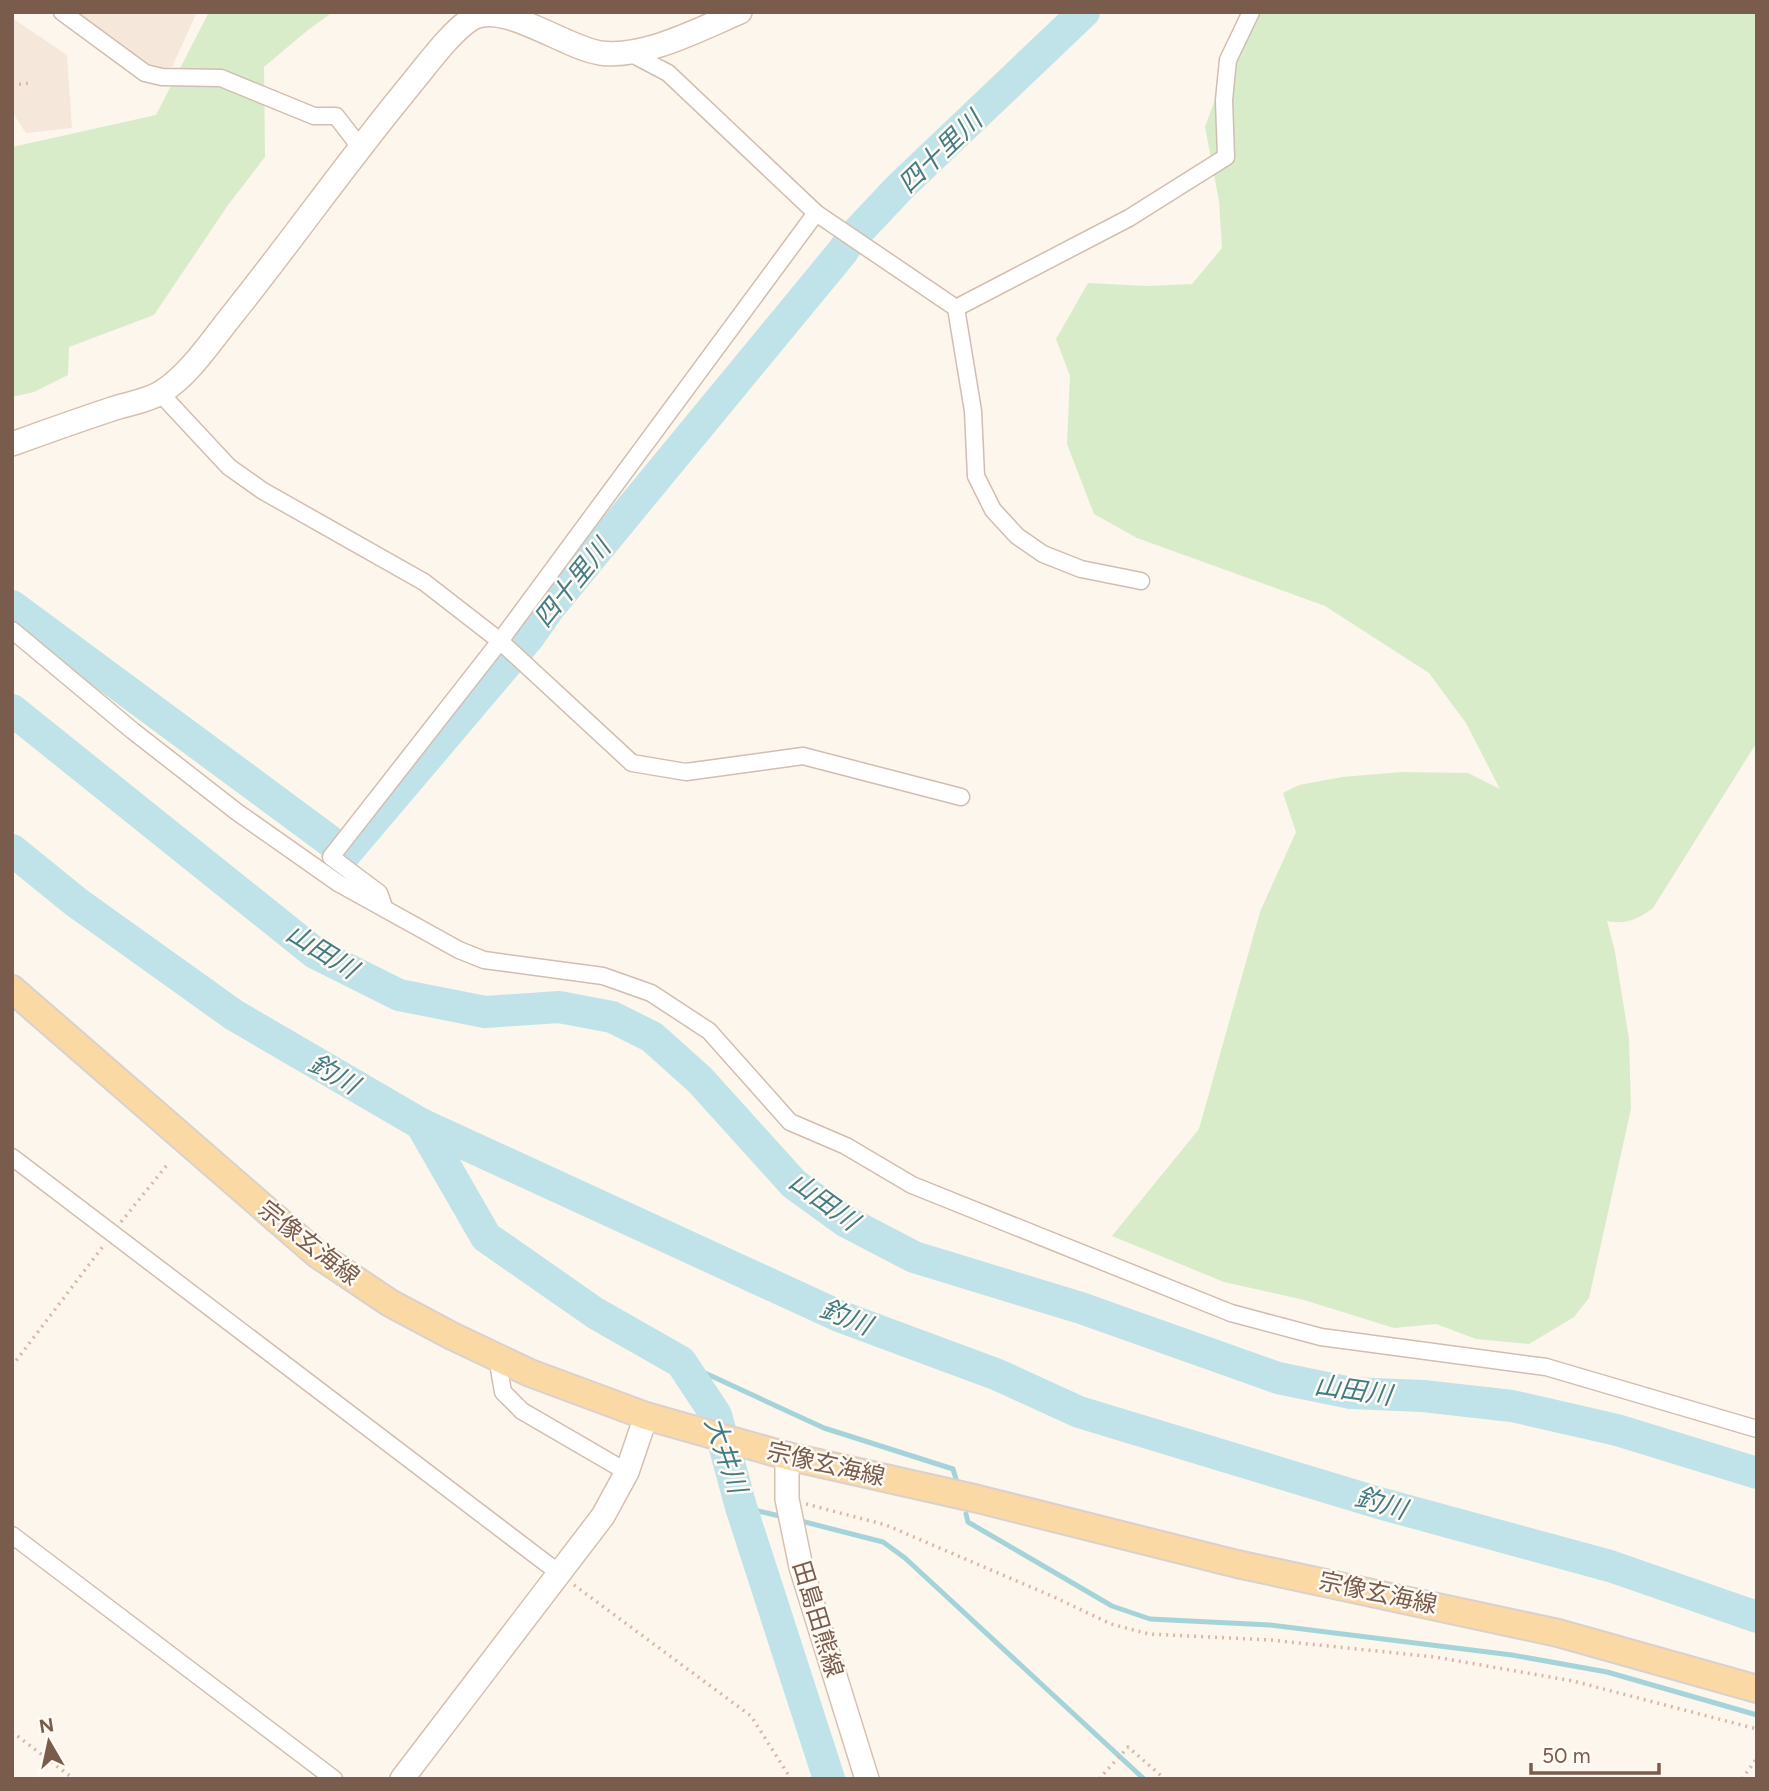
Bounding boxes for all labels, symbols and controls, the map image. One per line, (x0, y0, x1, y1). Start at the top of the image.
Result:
water label: 四十里川 (891, 102, 991, 200)
water label: 四十里川 (527, 530, 619, 633)
water label: 山田川 (280, 917, 366, 987)
water label: 釣川 (303, 1047, 367, 1102)
water label: 山田川 (783, 1165, 867, 1239)
street label: 宗像玄海線 (253, 1194, 366, 1291)
water label: 釣川 (816, 1292, 879, 1343)
water label: 山田川 (1312, 1369, 1397, 1412)
water label: 大井川 (698, 1413, 755, 1500)
street label: 宗像玄海線 (764, 1436, 888, 1491)
water label: 釣川 (1352, 1480, 1413, 1526)
street label: 田島田熊線 (787, 1557, 850, 1680)
street label: 宗像玄海線 (1316, 1566, 1440, 1619)
north arrow (14, 1707, 84, 1777)
text: N (37, 1713, 55, 1738)
scale bar (1531, 1732, 1659, 1776)
text: 50 m (1542, 1743, 1591, 1768)

